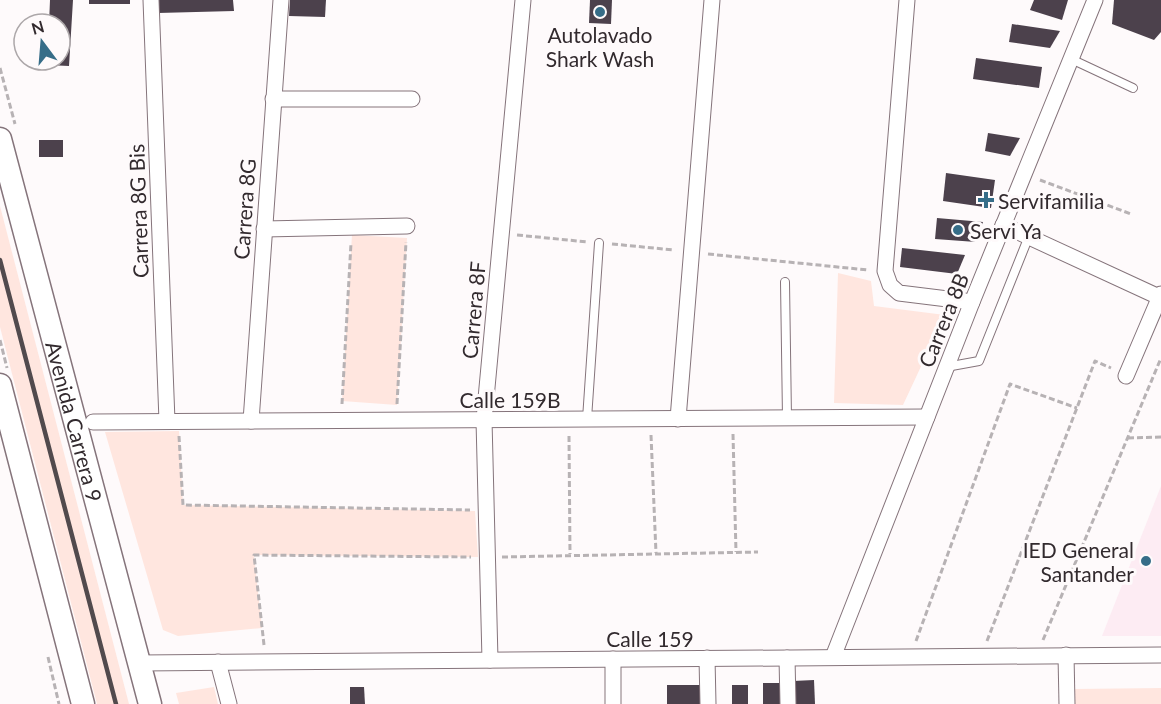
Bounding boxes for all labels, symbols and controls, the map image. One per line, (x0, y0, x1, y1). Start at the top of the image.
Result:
marker: Autolavado Shark Wash (593, 5, 607, 19)
north arrow (12, 12, 72, 72)
text: N (29, 16, 46, 38)
place label: Autolavado Shark Wash (546, 22, 654, 71)
street label: Carrera 8G Bis (123, 144, 153, 278)
street label: Carrera 8G (228, 158, 260, 260)
place label: Servifamilia (998, 188, 1104, 213)
marker: Servifamilia (979, 193, 993, 207)
place label: Servi Ya (970, 218, 1042, 243)
marker: Servi Ya (951, 223, 965, 237)
street label: Carrera 8F (456, 260, 490, 360)
street label: Carrera 8B (913, 269, 973, 371)
street label: Avenida Carrera 9 (42, 338, 108, 504)
street label: Calle 159B (460, 387, 560, 412)
place label: IED General Santander (1023, 537, 1134, 586)
marker: IED General Santander (1139, 554, 1153, 568)
street label: Calle 159 (606, 626, 694, 651)

